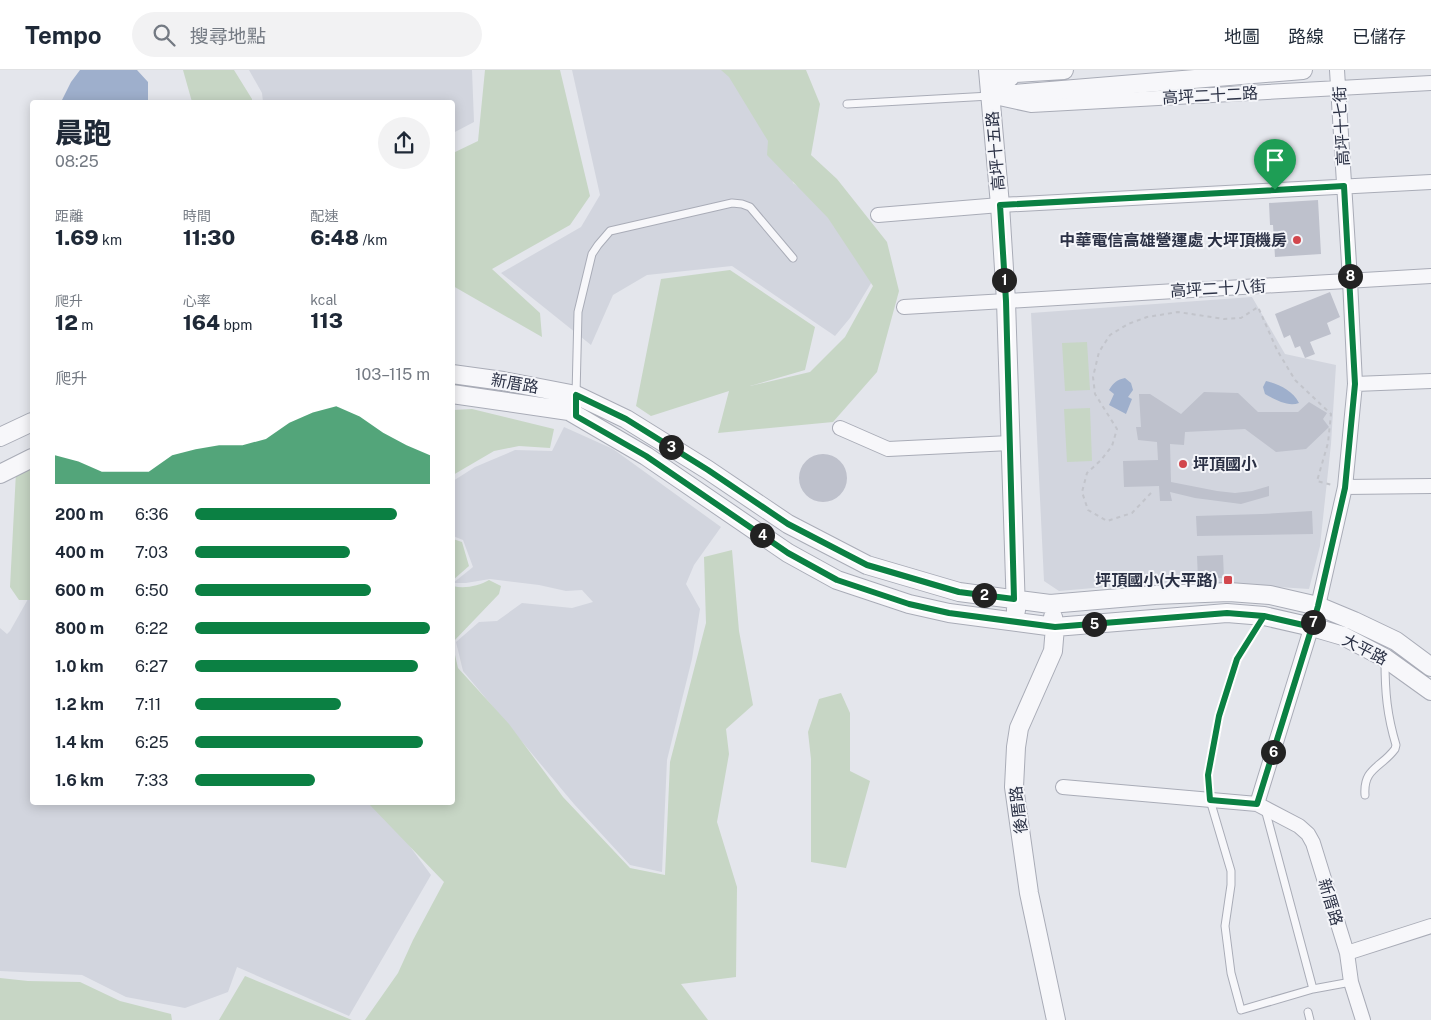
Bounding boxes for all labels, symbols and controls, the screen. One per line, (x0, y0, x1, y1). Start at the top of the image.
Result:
search box (132, 12, 482, 57)
text: Tempo (25, 21, 102, 49)
icon: search (150, 21, 178, 49)
text: 搜尋地點 (190, 25, 266, 47)
text: 地圖 (1224, 26, 1260, 47)
text: 路線 (1288, 26, 1324, 47)
text: 已儲存 (1352, 26, 1406, 47)
street label: 高坪二十二路 (1162, 83, 1258, 107)
street label: 高坪十七街 (1330, 86, 1353, 166)
street label: 高坪十五路 (983, 110, 1008, 192)
text: 晨跑 (55, 116, 111, 149)
button: share (378, 117, 430, 169)
pin (1254, 139, 1296, 190)
icon: arrive (1261, 146, 1289, 174)
text: 08:25 (55, 152, 99, 171)
text: 距離 (55, 208, 83, 224)
text: 時間 (183, 208, 211, 224)
text: 配速 (310, 208, 338, 224)
text: 1.69 (55, 225, 99, 250)
text: 11:30 (183, 225, 235, 250)
text: 6:48 (310, 225, 359, 250)
place label: 中華電信高雄營運處 大坪頂機房 (1059, 231, 1287, 250)
text: km (99, 232, 122, 248)
text: /km (359, 232, 387, 248)
marker: 中華電信高雄營運處 大坪頂機房 (1291, 234, 1303, 246)
pin: 8 (1338, 264, 1362, 288)
pin: 1 (992, 268, 1016, 292)
text: 8 (1346, 268, 1355, 284)
text: 1 (1002, 272, 1008, 288)
street label: 高坪二十八街 (1170, 276, 1266, 300)
text: kcal (310, 292, 337, 308)
text: 爬升 (55, 293, 83, 309)
text: 心率 (183, 293, 211, 309)
text: 113 (310, 308, 343, 333)
text: 12 (55, 310, 78, 335)
text: 164 (183, 310, 220, 335)
text: m (78, 317, 93, 333)
text: bpm (220, 317, 252, 333)
text: 103–115 m (355, 365, 430, 384)
text: 爬升 (55, 369, 87, 388)
street label: 新厝路 (490, 370, 540, 397)
pin: 3 (658, 434, 684, 460)
text: 3 (667, 439, 676, 455)
place label: 坪頂國小 (1193, 455, 1257, 474)
marker: 坪頂國小 (1177, 458, 1189, 470)
text: 200 m (55, 505, 104, 524)
text: 6:36 (135, 505, 169, 524)
pin: 4 (750, 522, 774, 548)
text: 4 (758, 527, 767, 543)
text: 400 m (55, 543, 104, 562)
text: 7:03 (135, 543, 168, 562)
place label: 坪頂國小(大平路) (1095, 571, 1218, 590)
marker: 坪頂國小(大平路) (1222, 574, 1234, 586)
text: 600 m (55, 581, 104, 600)
text: 6:50 (135, 581, 169, 600)
pin: 2 (972, 582, 996, 608)
text: 2 (980, 587, 989, 603)
pin: 7 (1300, 610, 1326, 634)
pin: 5 (1082, 612, 1106, 636)
text: 7 (1309, 614, 1318, 630)
text: 5 (1090, 616, 1099, 632)
text: 800 m (55, 619, 104, 638)
text: 6:22 (135, 619, 168, 638)
street label: 大平路 (1339, 630, 1390, 669)
text: 1.0 km (55, 657, 104, 676)
text: 6:27 (135, 657, 168, 676)
text: 1.2 km (55, 695, 104, 714)
text: 7:11 (135, 695, 161, 714)
text: 1.4 km (55, 733, 104, 752)
text: 6:25 (135, 733, 169, 752)
pin: 6 (1260, 740, 1286, 764)
text: 6 (1269, 744, 1278, 760)
text: 1.6 km (55, 771, 104, 790)
text: 7:33 (135, 771, 168, 790)
street label: 後厝路 (1006, 785, 1031, 835)
street label: 新厝路 (1314, 876, 1347, 928)

